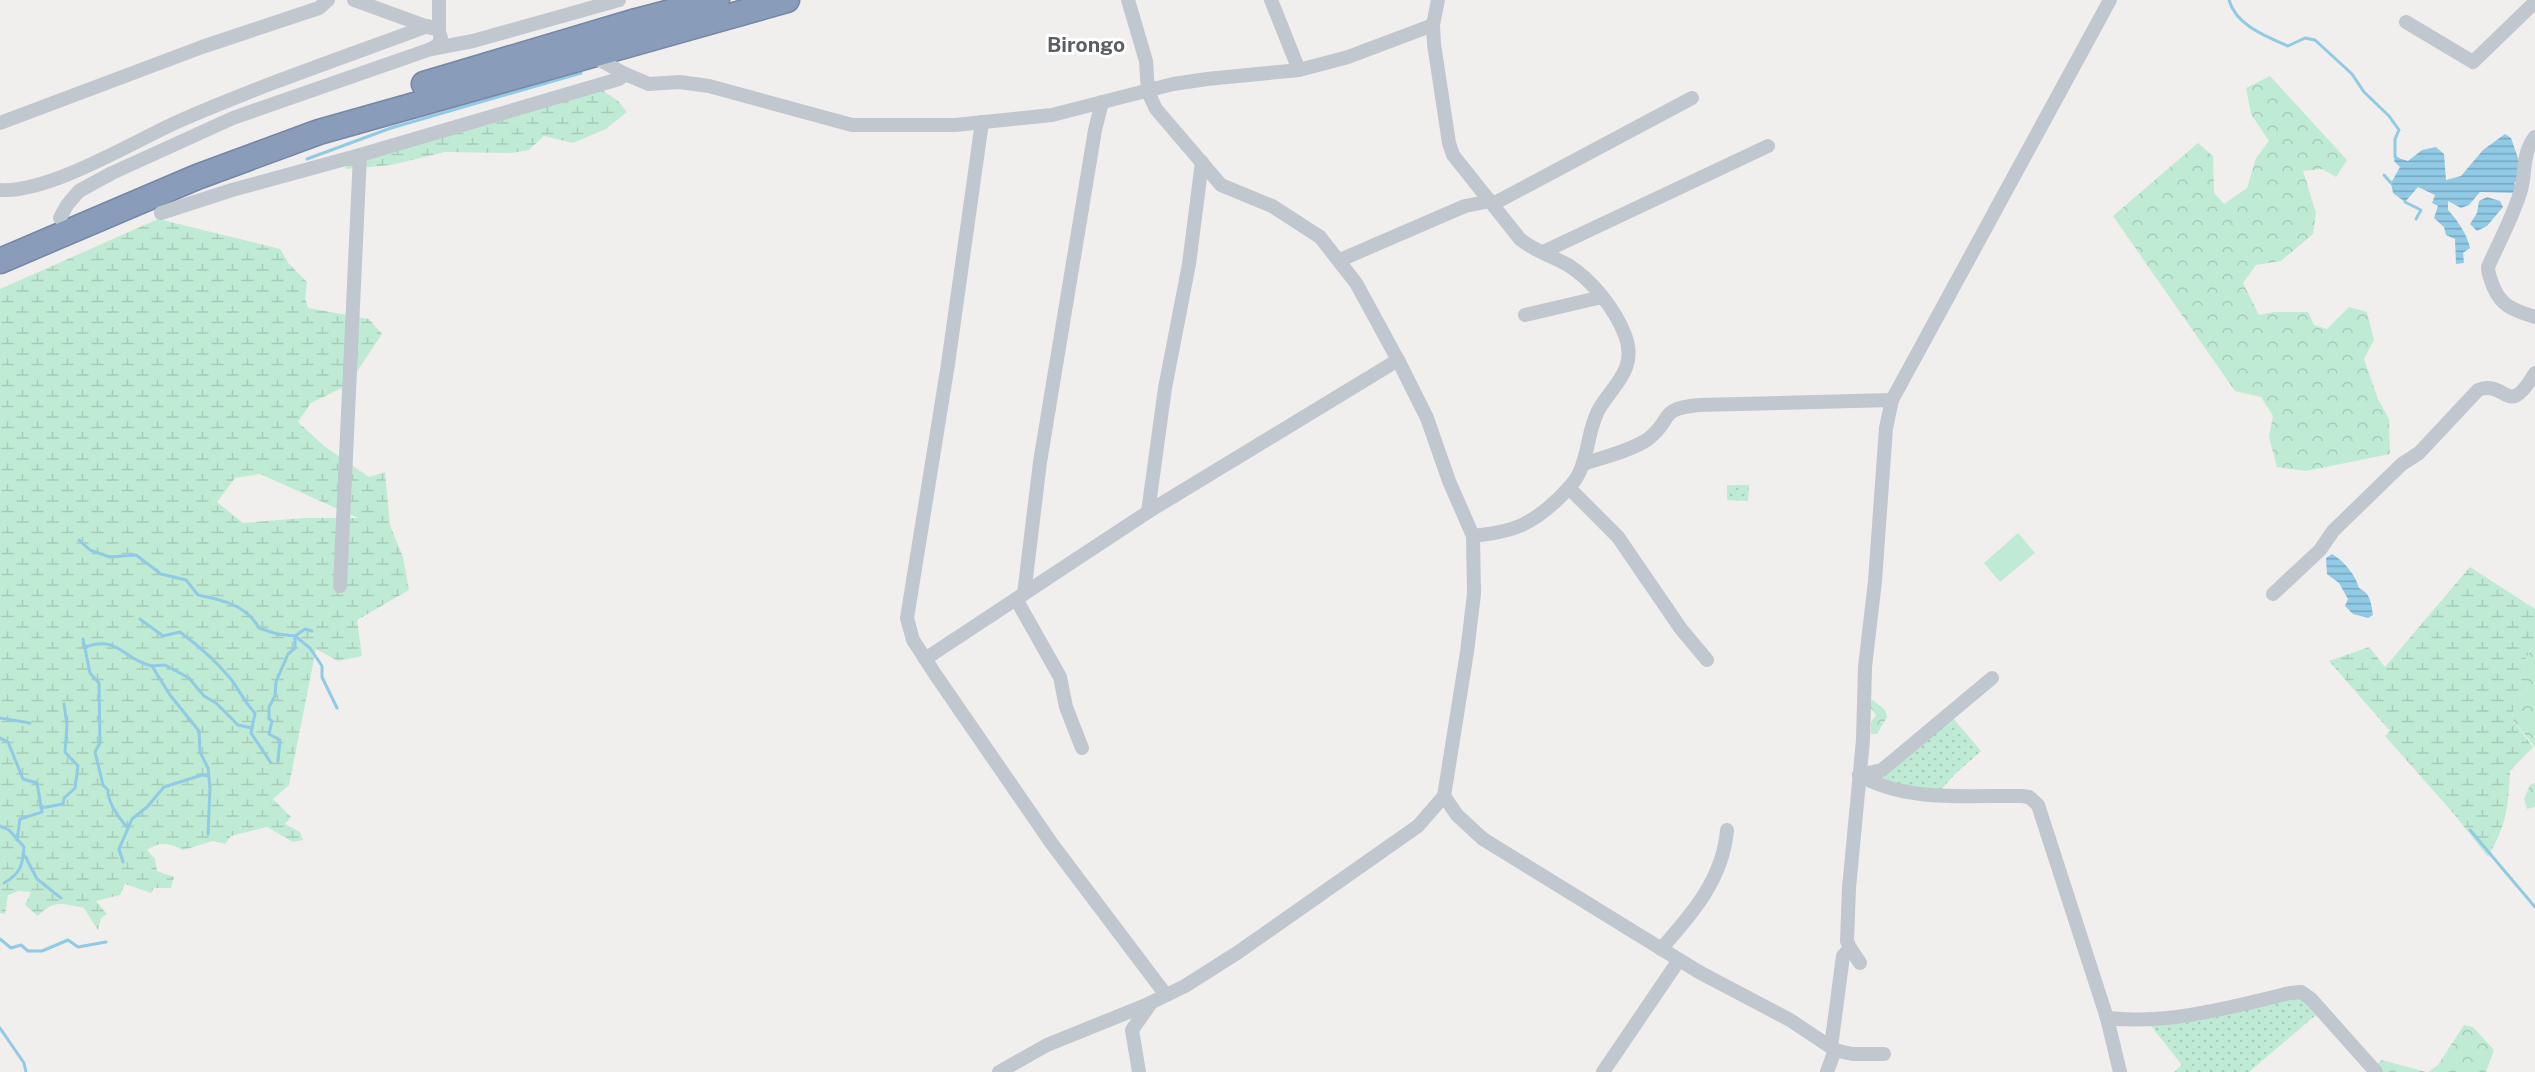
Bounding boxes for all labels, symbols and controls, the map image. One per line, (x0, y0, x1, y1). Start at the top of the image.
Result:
district label: Birongo (1047, 32, 1125, 57)

